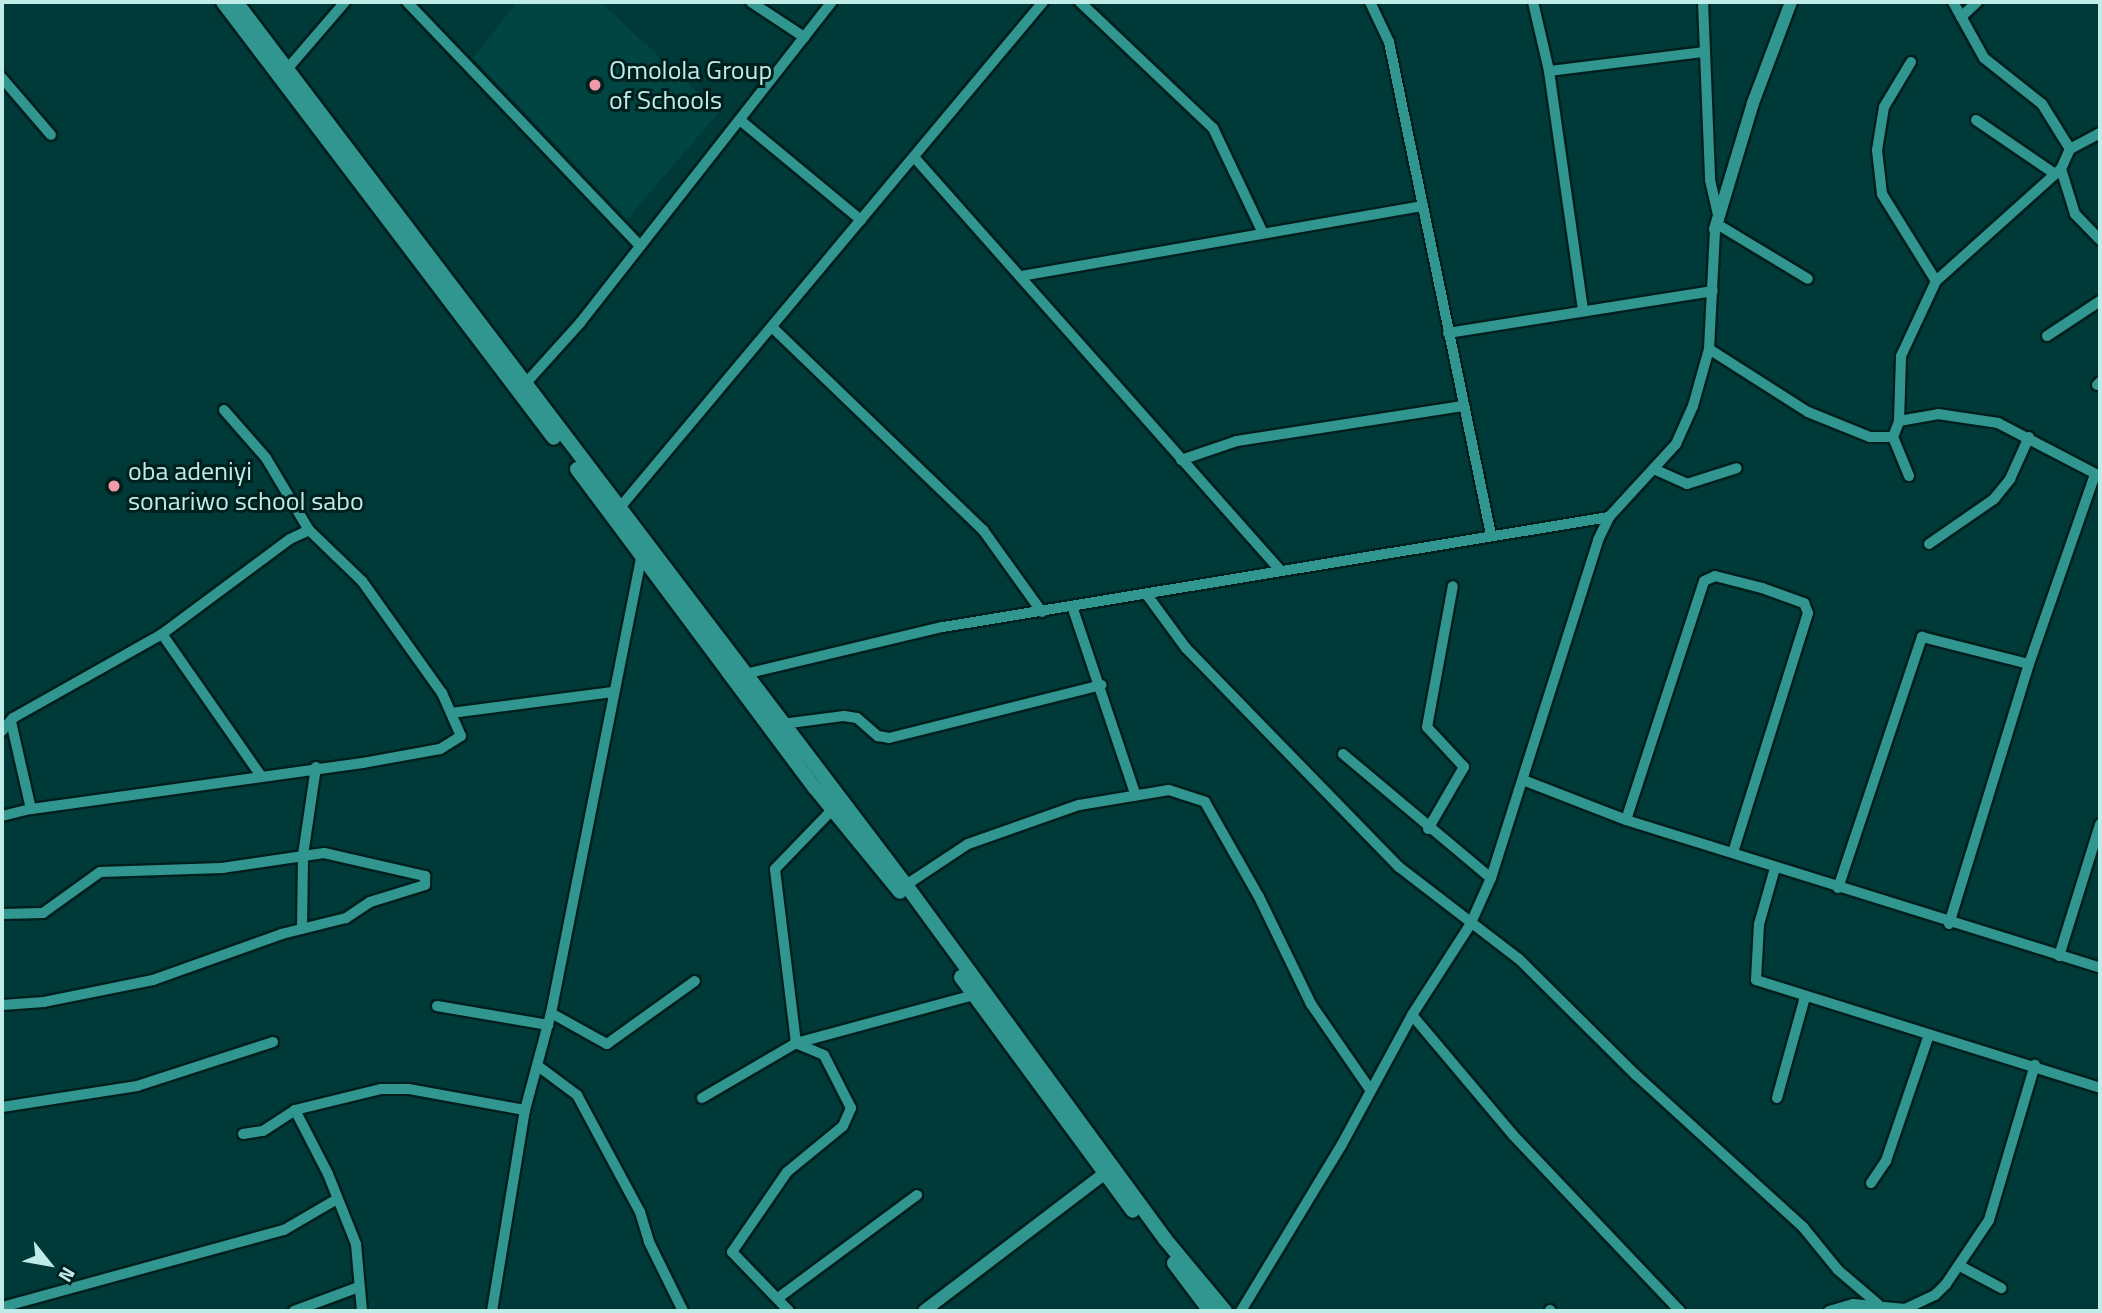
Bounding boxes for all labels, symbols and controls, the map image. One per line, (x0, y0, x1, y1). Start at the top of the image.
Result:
place label: Omolola Group of Schools (609, 54, 772, 116)
marker: Omolola Group of Schools (587, 77, 603, 93)
place label: oba adeniyi sonariwo school sabo (128, 455, 364, 516)
marker: oba adeniyi sonariwo school sabo (106, 478, 122, 494)
north arrow (14, 1229, 84, 1299)
text: N (52, 1262, 83, 1288)

